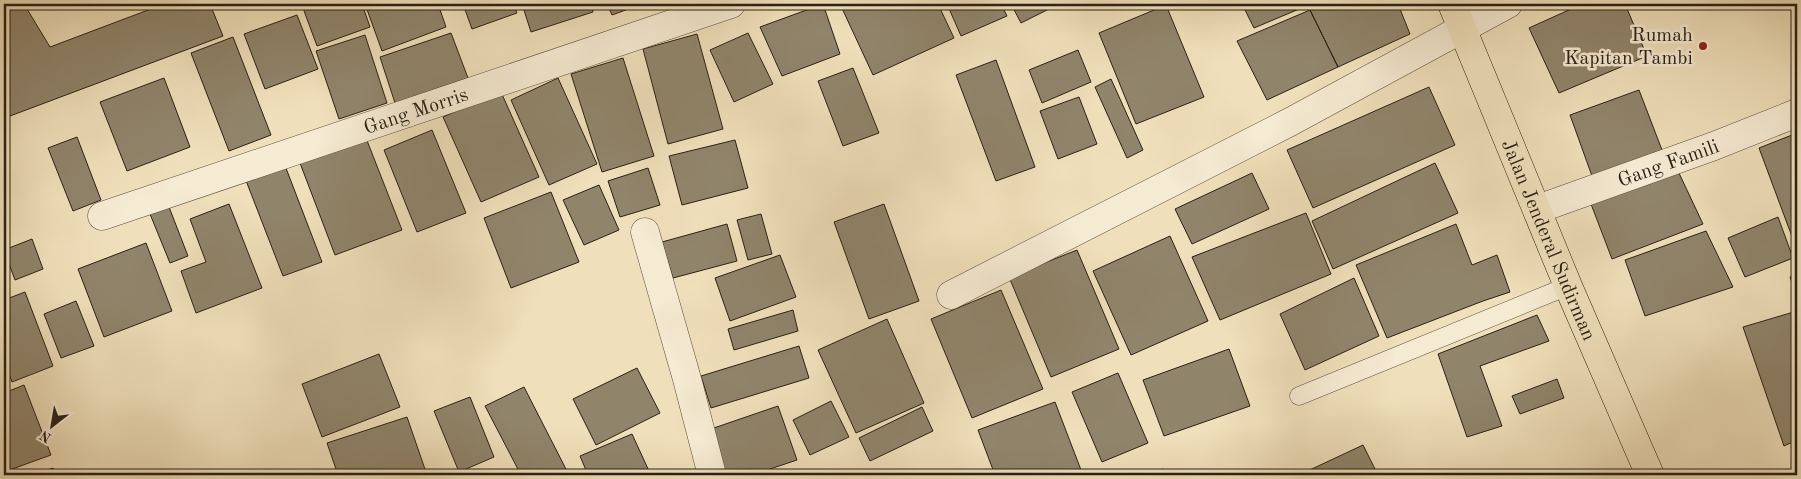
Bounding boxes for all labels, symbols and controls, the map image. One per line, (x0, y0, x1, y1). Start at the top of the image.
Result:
place label: Rumah Kapitan Tambi (1564, 26, 1693, 69)
marker: Rumah Kapitan Tambi (1697, 40, 1709, 52)
street label: Gang Morris (362, 85, 471, 139)
street label: Jalan Jenderal Sudirman (1497, 137, 1598, 344)
street label: Gang Famili (1615, 137, 1722, 192)
north arrow (28, 402, 78, 452)
text: N (37, 427, 54, 445)

